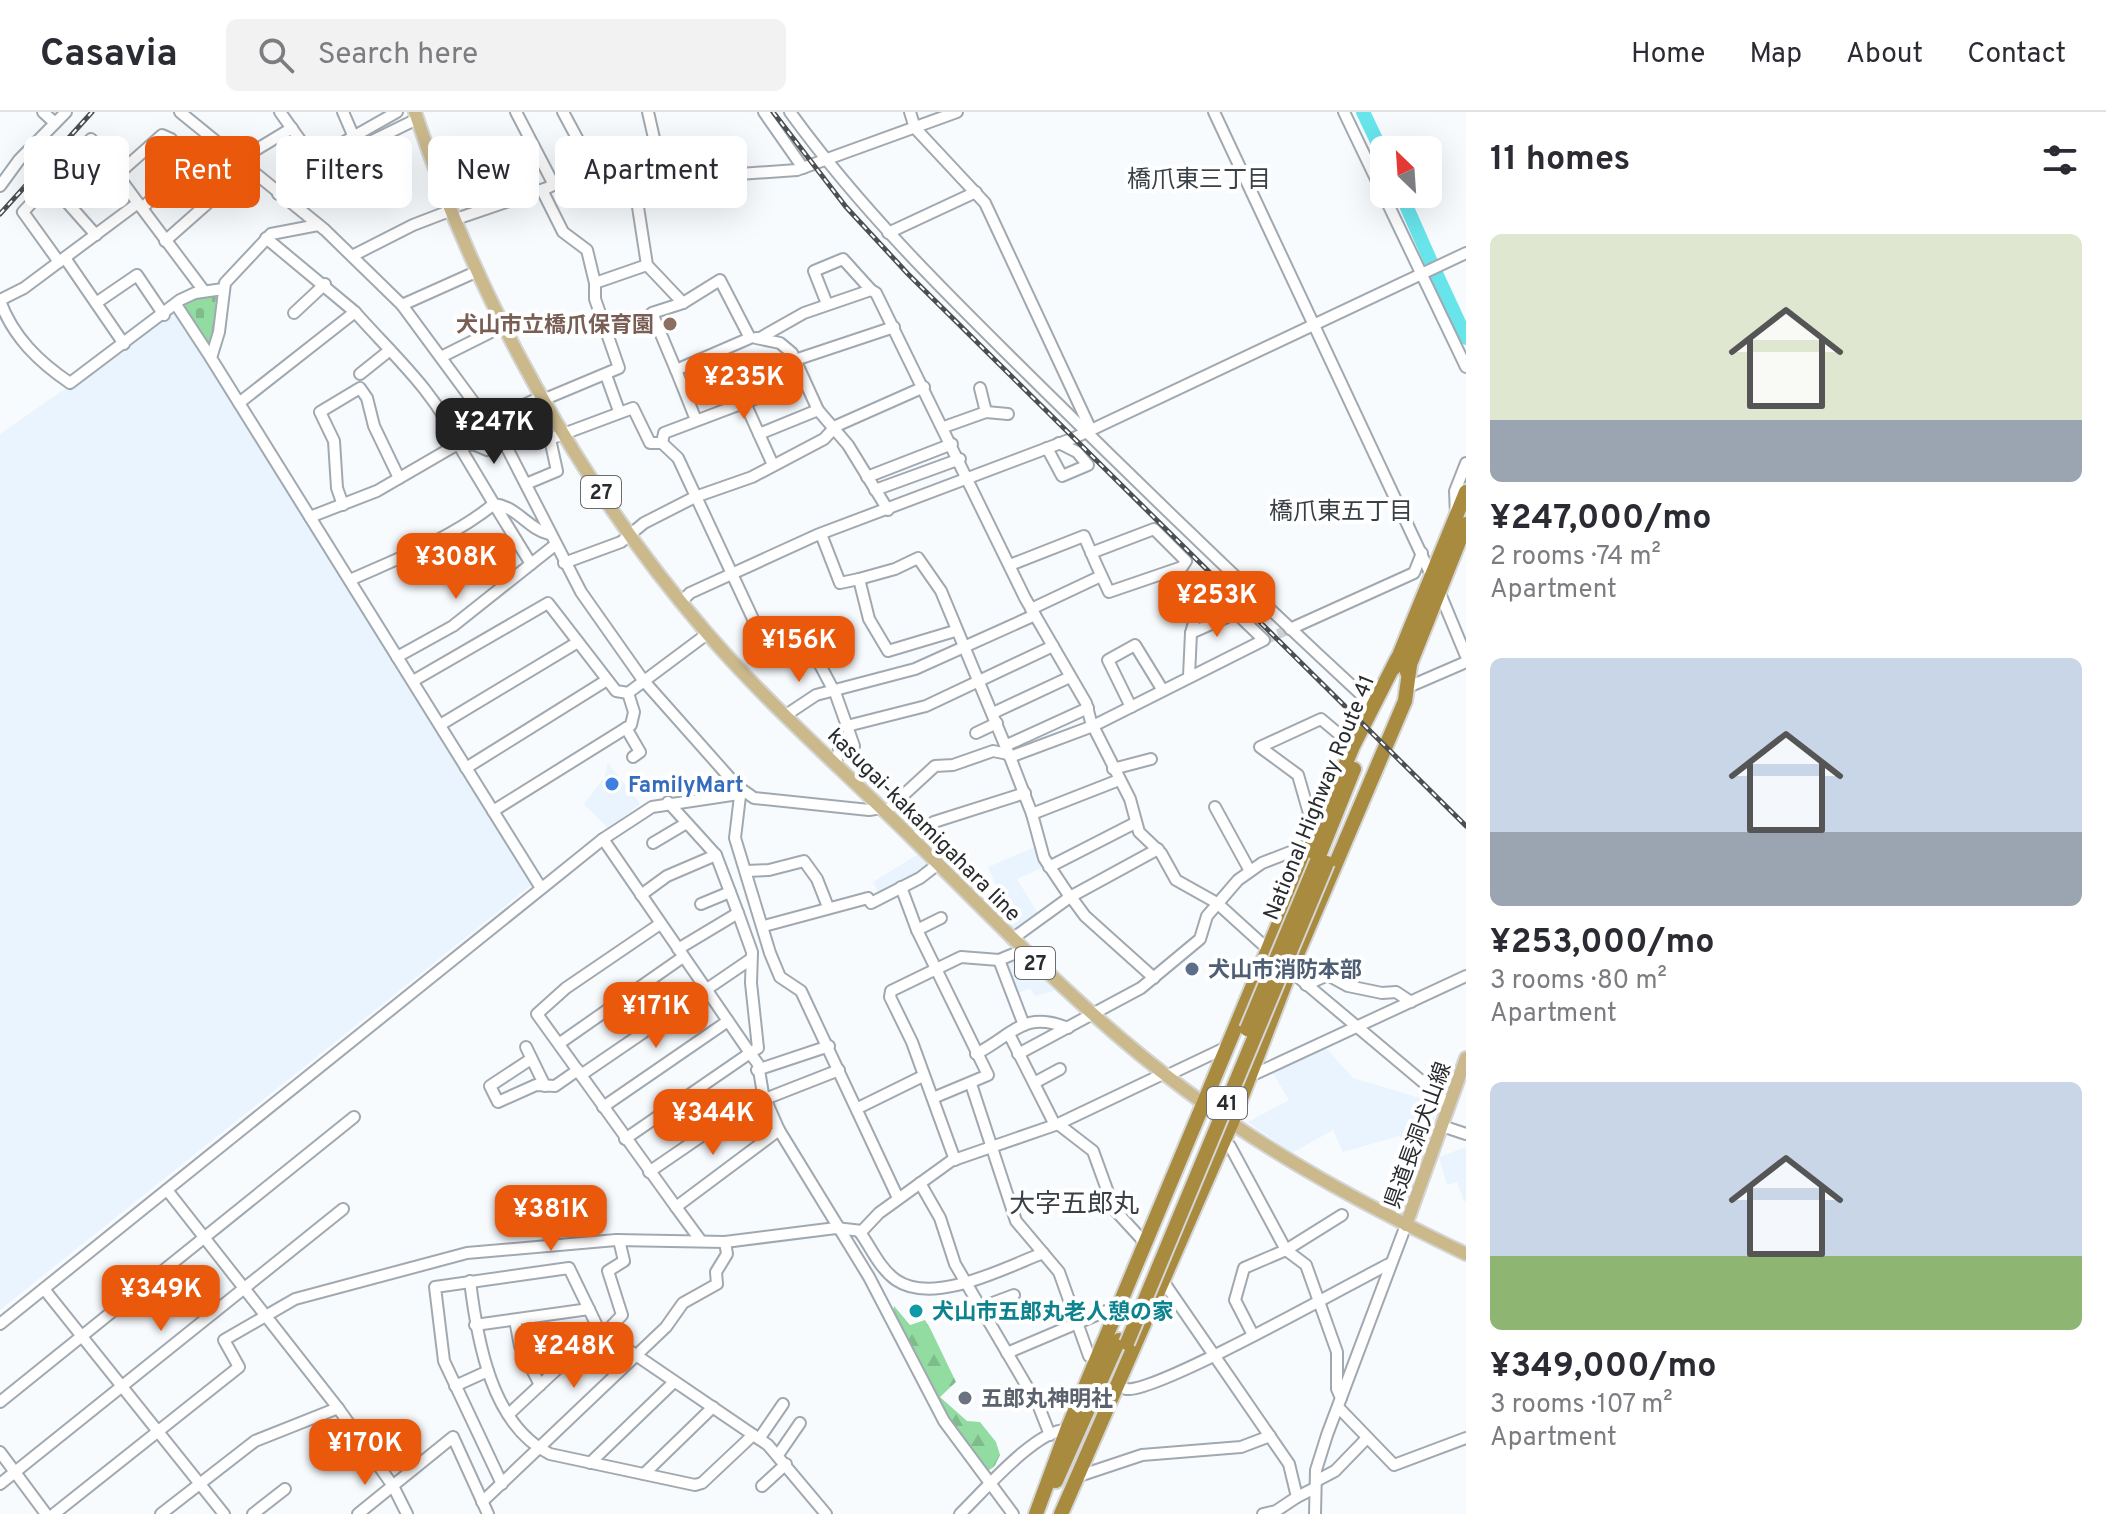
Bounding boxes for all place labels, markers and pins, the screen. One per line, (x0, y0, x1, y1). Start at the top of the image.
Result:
place label: 犬山市立橋爪保育園 (456, 313, 654, 340)
marker: 犬山市立橋爪保育園 (661, 315, 679, 333)
pin: ¥235K (688, 353, 800, 421)
pin: ¥247K (438, 398, 550, 466)
pin: ¥308K (400, 533, 512, 601)
pin: ¥253K (1161, 571, 1273, 639)
pin: ¥156K (743, 616, 855, 684)
place label: FamilyMart (628, 773, 744, 800)
marker: FamilyMart (603, 775, 621, 793)
place label: 犬山市消防本部 (1208, 958, 1362, 985)
marker: 犬山市消防本部 (1183, 960, 1201, 978)
pin: ¥171K (600, 982, 712, 1050)
pin: ¥344K (657, 1089, 769, 1157)
pin: ¥381K (495, 1185, 607, 1253)
pin: ¥349K (105, 1265, 217, 1333)
place label: 犬山市五郎丸老人憩の家 (932, 1300, 1174, 1327)
marker: 犬山市五郎丸老人憩の家 (907, 1302, 925, 1320)
pin: ¥248K (518, 1322, 630, 1390)
place label: 五郎丸神明社 (981, 1387, 1113, 1414)
marker: 五郎丸神明社 (956, 1389, 974, 1407)
pin: ¥170K (309, 1419, 421, 1487)

